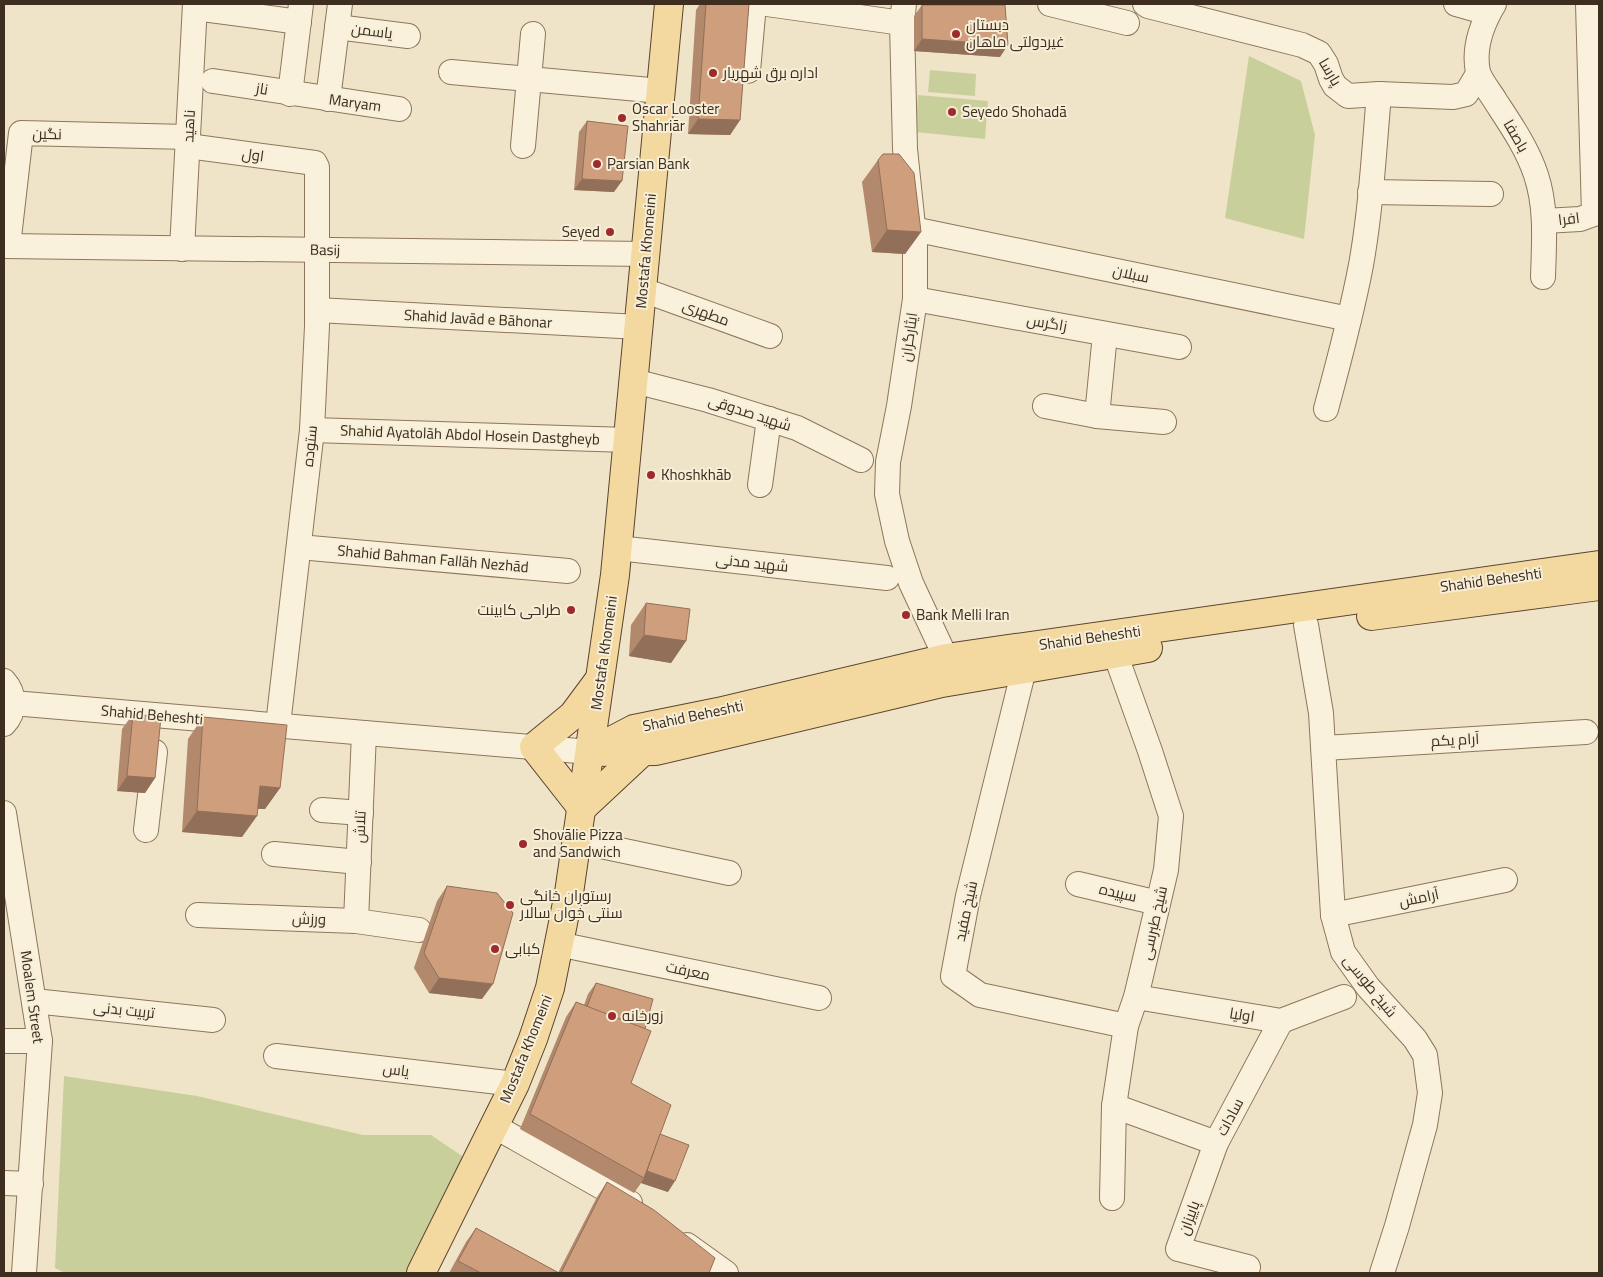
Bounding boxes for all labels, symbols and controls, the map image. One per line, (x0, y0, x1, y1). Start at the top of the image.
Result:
place label: دبستان غیردولتی ماهان (966, 10, 1065, 56)
street label: یاسمن (350, 14, 394, 47)
marker: دبستان غیردولتی ماهان (950, 28, 962, 40)
street label: پارسا (1310, 52, 1350, 92)
place label: اداره برق شهریار (722, 58, 818, 87)
marker: اداره برق شهریار (707, 67, 719, 79)
street label: ناز (253, 73, 270, 104)
street label: Maryam (327, 84, 383, 121)
place label: Oscar Looster Shahriār (632, 94, 719, 140)
place label: Seyedo Shohadā (962, 97, 1067, 126)
marker: Seyedo Shohadā (946, 106, 958, 118)
street label: ناهید (173, 109, 204, 143)
marker: Oscar Looster Shahriār (616, 112, 628, 124)
street label: باصفا (1495, 113, 1538, 158)
street label: نگین (32, 119, 62, 148)
street label: اول (240, 139, 266, 170)
place label: Parsian Bank (607, 149, 690, 178)
marker: Parsian Bank (591, 158, 603, 170)
street label: Mostafa Khomeini (626, 192, 665, 310)
street label: افرا (1556, 203, 1581, 234)
place label: Seyed (562, 217, 600, 246)
marker: Seyed (604, 226, 616, 238)
street label: Basij (310, 235, 340, 264)
street label: سبلان (1110, 255, 1152, 292)
street label: مطهری (678, 291, 734, 334)
street label: Shahid Javād e Bāhonar (403, 300, 553, 337)
street label: زاگرس (1024, 305, 1070, 340)
street label: ایثارگران (891, 310, 926, 363)
street label: شهید صدوقی (705, 385, 795, 440)
street label: Shahid Ayatolāh Abdol Hosein Dastgheyb (340, 415, 600, 454)
street label: ستوده (293, 424, 326, 468)
place label: Khoshkhāb (661, 460, 731, 489)
marker: Khoshkhāb (645, 469, 657, 481)
street label: Shahid Bahman Fallāh Nezhād (336, 536, 530, 581)
street label: شهید مدنی (714, 544, 790, 581)
street label: Shahid Beheshti (1438, 558, 1544, 601)
street label: Mostafa Khomeini (581, 594, 626, 712)
place label: طراحی کابینت (478, 595, 561, 624)
place label: Bank Melli Iran (916, 600, 1010, 629)
marker: طراحی کابینت (565, 604, 577, 616)
marker: Bank Melli Iran (900, 609, 912, 621)
street label: Shahid Beheshti (1037, 616, 1143, 659)
street label: Shahid Beheshti (640, 691, 746, 740)
street label: Shahid Beheshti (100, 696, 204, 733)
street label: آرام یکم (1430, 724, 1480, 755)
street label: تلاش (344, 810, 375, 844)
place label: Shovālie Pizza and Sandwich (533, 820, 623, 866)
marker: Shovālie Pizza and Sandwich (517, 838, 529, 850)
street label: سپیده (1096, 874, 1140, 911)
street label: شیخ مفید (945, 878, 986, 944)
street label: آرامش (1396, 879, 1442, 916)
place label: رستوران خانگی سنتی خوان سالار (519, 881, 623, 927)
street label: شیخ طبرسی (1131, 883, 1176, 963)
marker: رستوران خانگی سنتی خوان سالار (504, 899, 516, 911)
street label: ورزش (291, 903, 327, 934)
place label: کبابی (505, 934, 540, 963)
marker: کبابی (489, 943, 501, 955)
street label: شیخ طوسی (1336, 947, 1405, 1024)
street label: Moalem Street (12, 949, 53, 1046)
street label: معرفت (663, 952, 713, 989)
street label: Mostafa Khomeini (490, 990, 561, 1108)
street label: تربیت بدنی (92, 992, 156, 1027)
street label: اولیا (1227, 998, 1257, 1031)
place label: زورخانه (622, 1001, 664, 1030)
marker: زورخانه (606, 1010, 618, 1022)
street label: یاس (381, 1053, 411, 1086)
street label: سادات (1207, 1092, 1252, 1141)
street label: پاییزان (1169, 1196, 1208, 1239)

